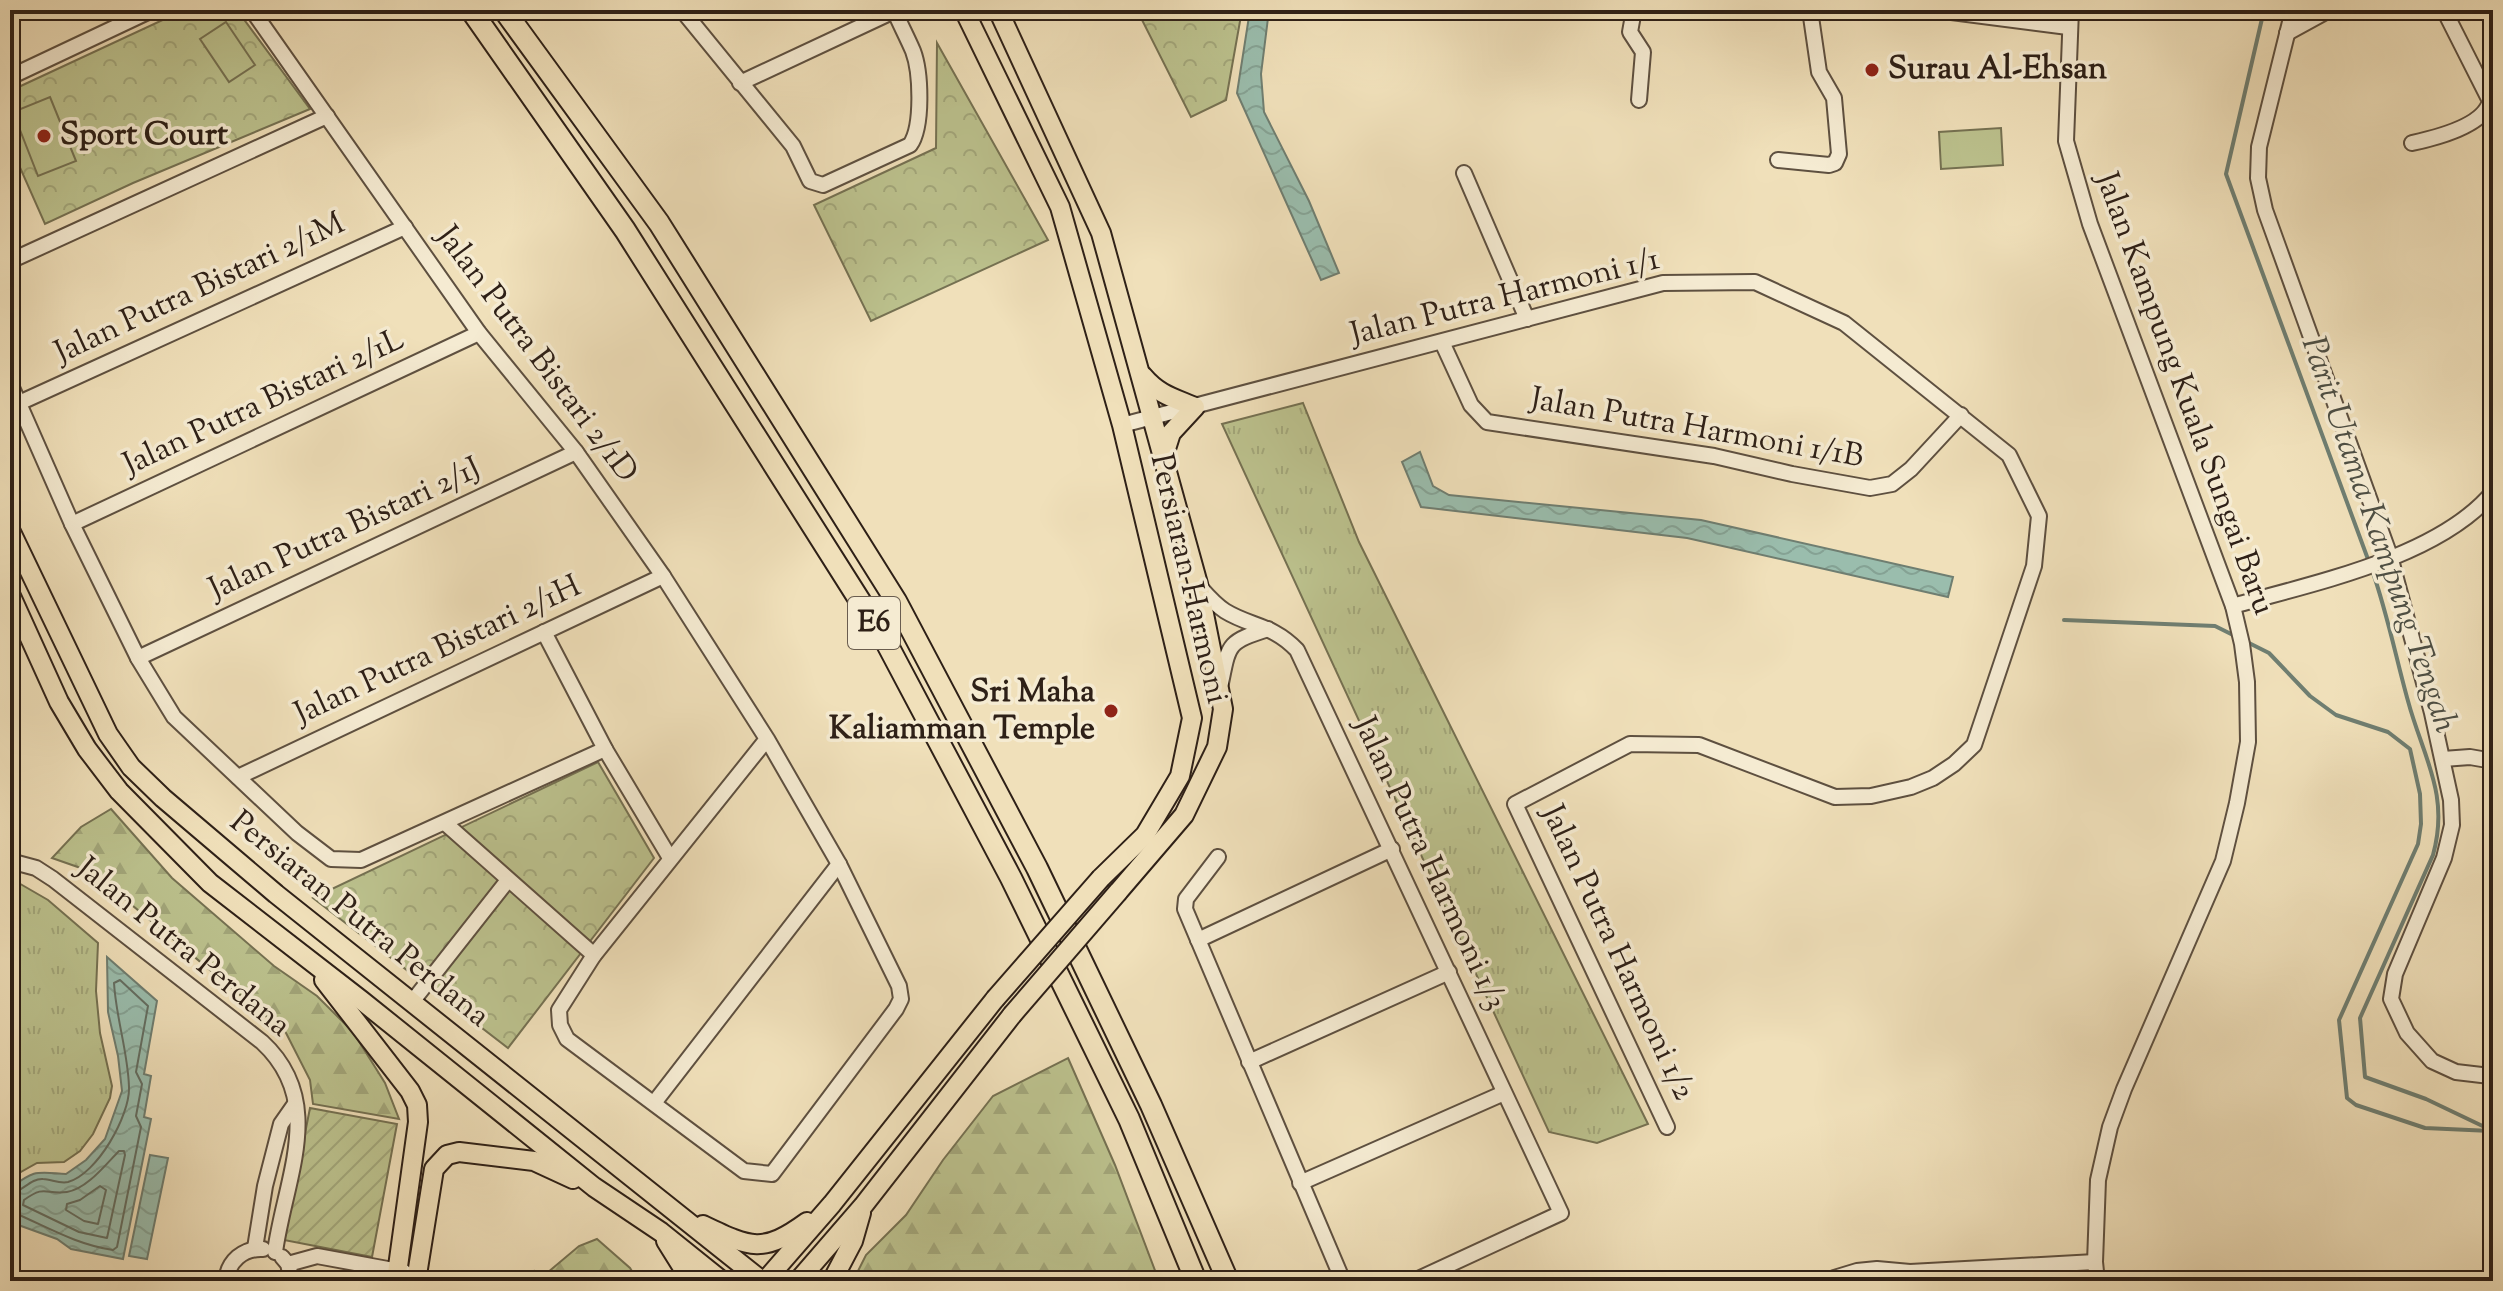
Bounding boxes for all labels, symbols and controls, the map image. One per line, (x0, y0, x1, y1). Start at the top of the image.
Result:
place label: Surau Al-Ehsan (1888, 47, 2107, 93)
marker: Surau Al-Ehsan (1863, 61, 1881, 79)
place label: Sport Court (60, 113, 228, 159)
marker: Sport Court (35, 127, 53, 145)
street label: Jalan Kampung Kuala Sungai Baru (2082, 164, 2286, 622)
street label: Jalan Putra Bistari 2/1M (46, 202, 353, 377)
street label: Jalan Putra Bistari 2/1D (423, 215, 648, 493)
street label: Jalan Putra Harmoni 1/1 (1344, 237, 1664, 359)
street label: Jalan Putra Bistari 2/1L (114, 318, 412, 489)
water label: Parit Utama Kampung Tengah (2287, 330, 2469, 740)
street label: Jalan Putra Harmoni 1/1B (1525, 377, 1867, 481)
street label: Jalan Putra Bistari 2/1J (200, 447, 488, 614)
street label: Persiaran Harmoni (1137, 449, 1239, 709)
street label: Jalan Putra Bistari 2/1H (285, 564, 589, 738)
road number: E6 (848, 597, 900, 649)
place label: Sri Maha Kaliamman Temple (829, 670, 1095, 753)
marker: Sri Maha Kaliamman Temple (1102, 702, 1120, 720)
street label: Jalan Putra Harmoni 1/3 (1340, 708, 1517, 1018)
street label: Jalan Putra Harmoni 1/2 (1528, 796, 1706, 1108)
street label: Persiaran Putra Perdana (219, 801, 499, 1040)
street label: Jalan Putra Perdana (64, 846, 300, 1049)

